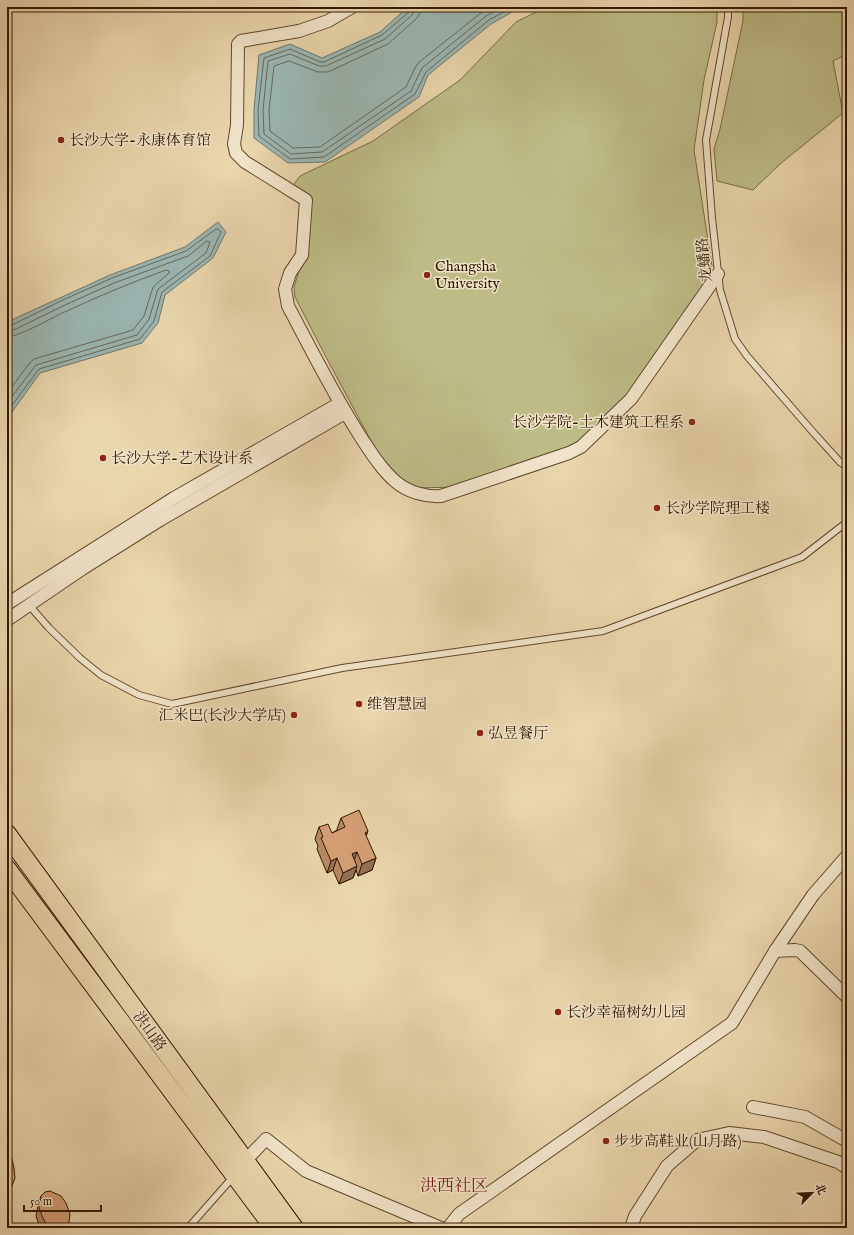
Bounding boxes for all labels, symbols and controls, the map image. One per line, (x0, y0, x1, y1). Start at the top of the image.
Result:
place label: 长沙大学-永康体育馆 (69, 131, 211, 150)
marker: 长沙大学-永康体育馆 (56, 135, 66, 145)
street label: 龙蟠路 (693, 237, 716, 283)
place label: Changsha University (435, 257, 501, 293)
marker: Changsha University (422, 270, 432, 280)
place label: 长沙学院-土木建筑工程系 (512, 413, 684, 432)
marker: 长沙学院-土木建筑工程系 (687, 417, 697, 427)
place label: 长沙大学-艺术设计系 (111, 449, 253, 468)
marker: 长沙大学-艺术设计系 (98, 453, 108, 463)
place label: 长沙学院理工楼 (665, 499, 770, 518)
marker: 长沙学院理工楼 (652, 503, 662, 513)
place label: 维智慧园 (367, 695, 427, 714)
marker: 维智慧园 (354, 699, 364, 709)
place label: 汇米巴(长沙大学店) (158, 706, 286, 725)
marker: 汇米巴(长沙大学店) (289, 710, 299, 720)
place label: 弘昱餐厅 (488, 724, 548, 743)
marker: 弘昱餐厅 (475, 728, 485, 738)
place label: 长沙幸福树幼儿园 (566, 1003, 686, 1022)
marker: 长沙幸福树幼儿园 (553, 1007, 563, 1017)
street label: 洪山路 (129, 1008, 171, 1055)
place label: 步步高鞋业(山月路) (614, 1132, 742, 1151)
marker: 步步高鞋业(山月路) (601, 1136, 611, 1146)
north arrow (792, 1173, 832, 1213)
district label: 洪西社区 (420, 1176, 488, 1197)
text: 北 (812, 1181, 829, 1197)
scale bar (24, 1187, 101, 1213)
text: 50 m (30, 1194, 52, 1209)

